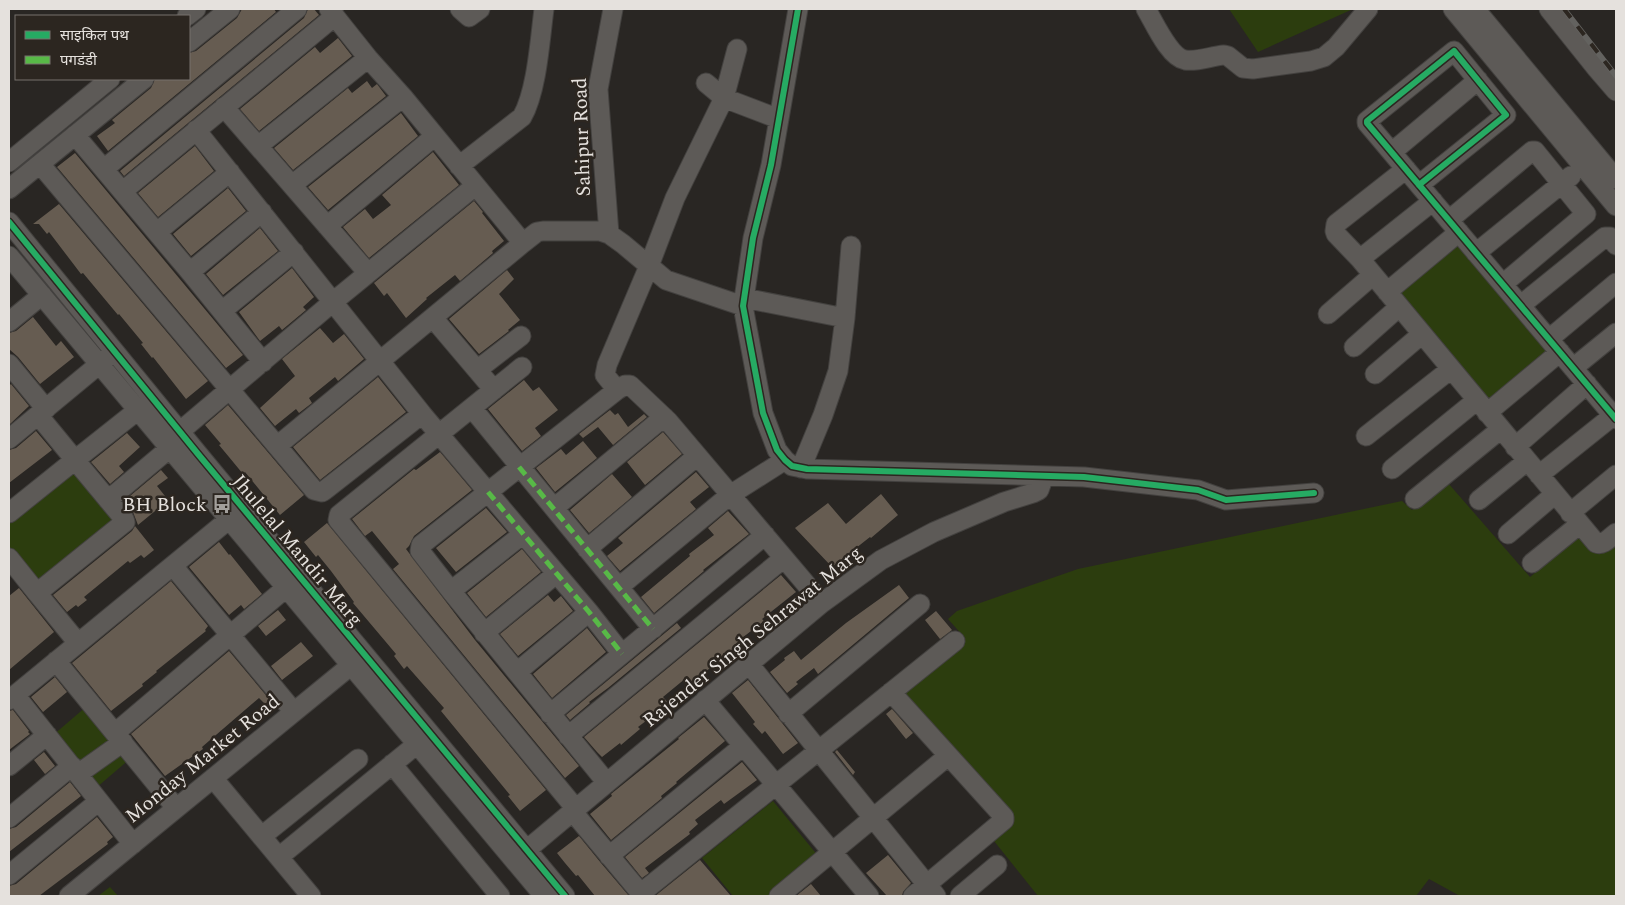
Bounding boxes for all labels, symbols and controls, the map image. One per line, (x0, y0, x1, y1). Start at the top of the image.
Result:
legend (15, 15, 190, 80)
text: साइकिल पथ (60, 24, 129, 47)
text: पगडंडी (60, 49, 98, 72)
street label: Sahipur Road (565, 77, 599, 197)
street label: Jhulelal Mandir Marg (224, 468, 370, 633)
place label: BH Block (122, 490, 207, 520)
bus stop icon: BH Block (211, 493, 233, 515)
street label: Rajender Singh Sehrawat Marg (636, 538, 869, 735)
street label: Monday Market Road (119, 687, 287, 831)

